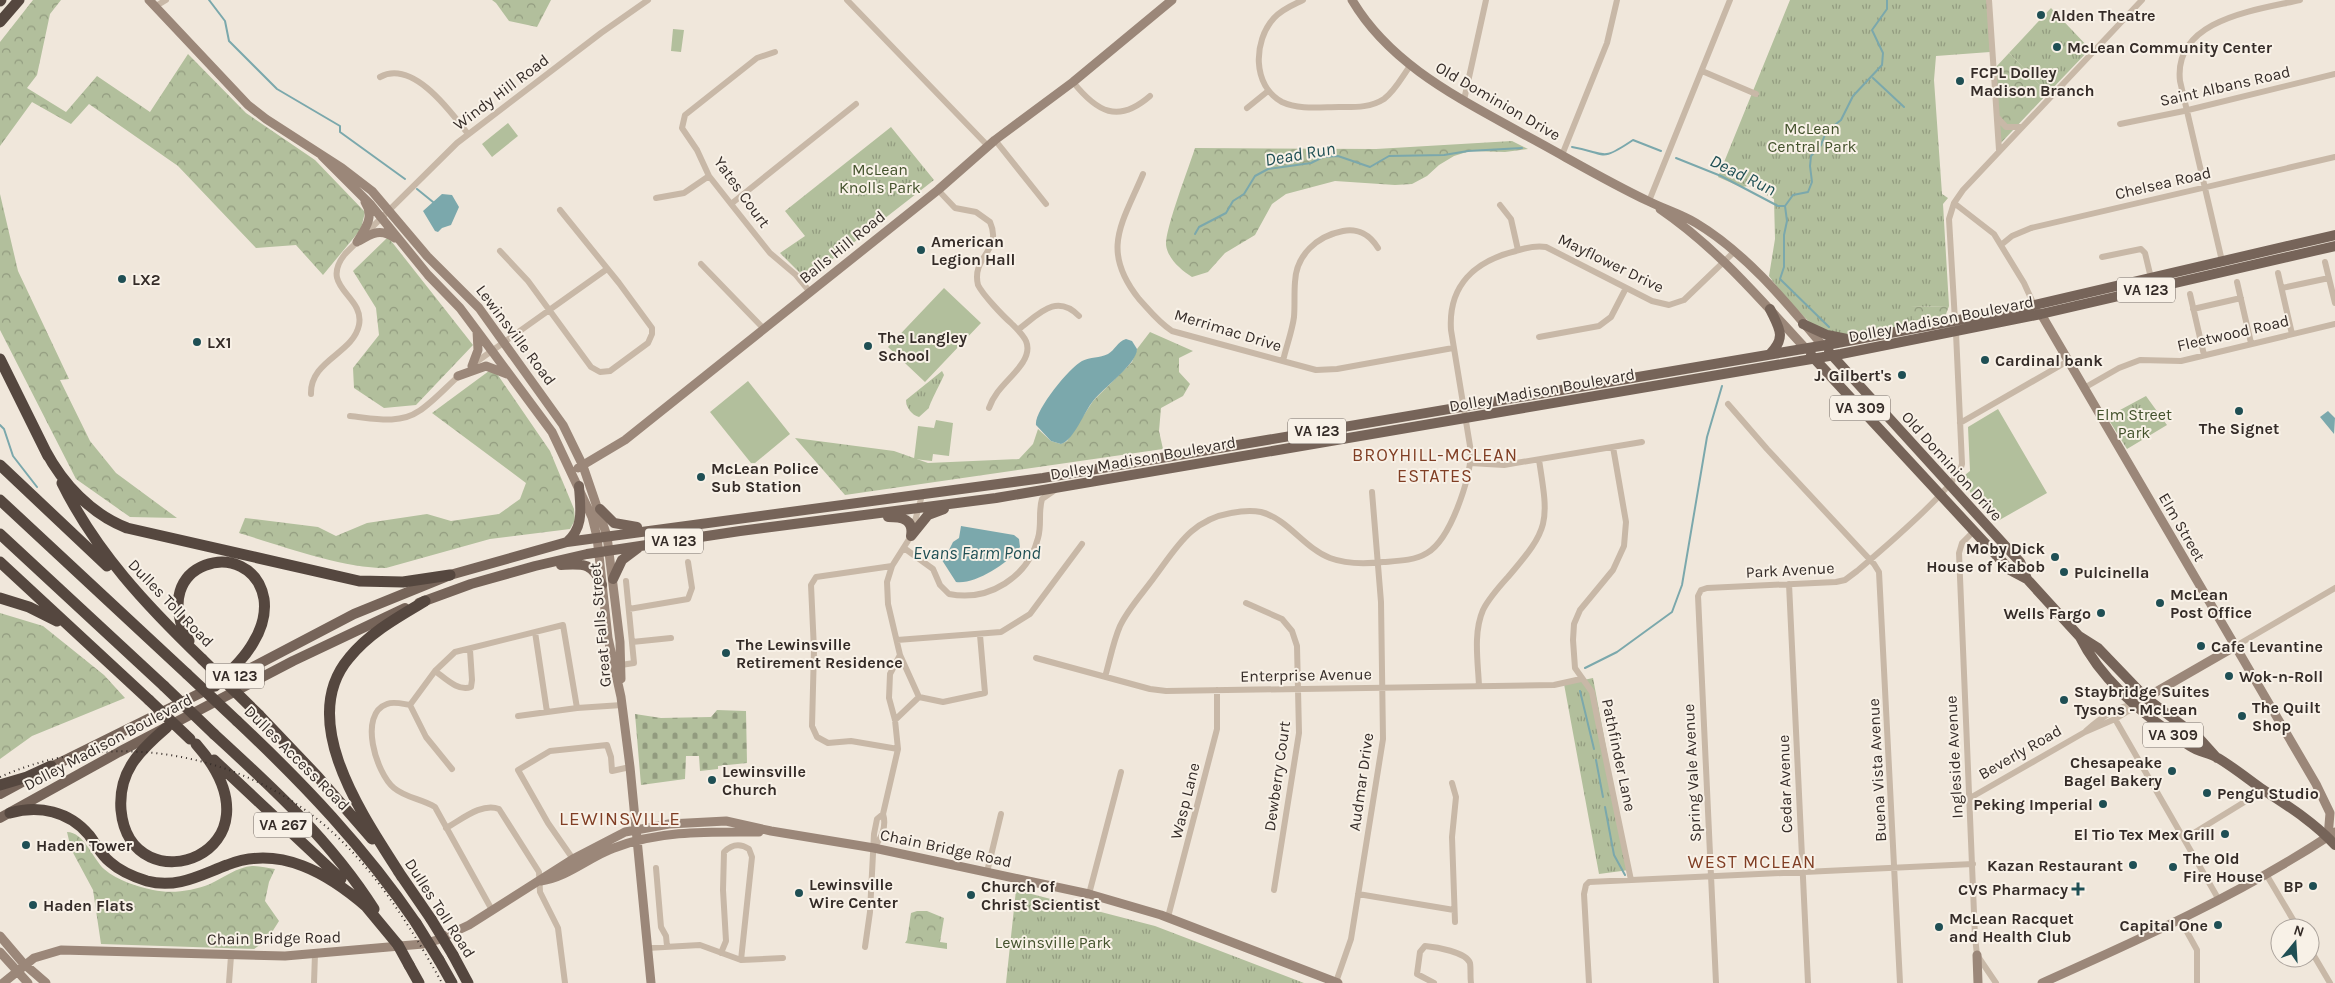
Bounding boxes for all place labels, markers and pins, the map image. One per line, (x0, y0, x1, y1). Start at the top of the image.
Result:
place label: Alden Theatre (2051, 6, 2156, 25)
marker: Alden Theatre (2035, 9, 2047, 21)
place label: McLean Community Center (2067, 38, 2273, 57)
marker: McLean Community Center (2051, 41, 2063, 53)
place label: FCPL Dolley Madison Branch (1970, 63, 2094, 100)
marker: FCPL Dolley Madison Branch (1954, 75, 1966, 87)
place label: American Legion Hall (931, 232, 1015, 269)
marker: American Legion Hall (915, 244, 927, 256)
place label: LX2 (132, 270, 161, 289)
marker: LX2 (116, 273, 128, 285)
place label: The Langley School (878, 328, 967, 365)
place label: LX1 (207, 333, 232, 352)
marker: LX1 (191, 336, 203, 348)
marker: The Langley School (862, 340, 874, 352)
place label: Cardinal bank (1995, 351, 2103, 370)
marker: Cardinal bank (1979, 354, 1991, 366)
place label: J. Gilbert's (1814, 366, 1892, 385)
marker: J. Gilbert's (1896, 369, 1908, 381)
marker: The Signet (2233, 405, 2245, 417)
place label: The Signet (2199, 419, 2279, 438)
place label: McLean Police Sub Station (711, 459, 819, 496)
marker: McLean Police Sub Station (695, 471, 707, 483)
place label: Moby Dick House of Kabob (1926, 539, 2046, 576)
marker: Moby Dick House of Kabob (2049, 551, 2061, 563)
place label: Pulcinella (2074, 563, 2149, 582)
marker: Pulcinella (2058, 566, 2070, 578)
place label: McLean Post Office (2170, 585, 2252, 622)
marker: McLean Post Office (2154, 597, 2166, 609)
place label: Wells Fargo (2004, 604, 2091, 623)
marker: Wells Fargo (2095, 607, 2107, 619)
place label: The Lewinsville Retirement Residence (736, 635, 903, 672)
place label: Cafe Levantine (2211, 637, 2323, 656)
marker: Cafe Levantine (2195, 640, 2207, 652)
marker: The Lewinsville Retirement Residence (720, 647, 732, 659)
place label: Wok-n-Roll (2239, 667, 2323, 686)
marker: Wok-n-Roll (2223, 670, 2235, 682)
place label: Staybridge Suites Tysons - McLean (2074, 682, 2210, 719)
marker: Staybridge Suites Tysons - McLean (2058, 694, 2070, 706)
place label: The Quilt Shop (2252, 698, 2320, 735)
marker: The Quilt Shop (2236, 710, 2248, 722)
place label: Chesapeake Bagel Bakery (2064, 753, 2162, 790)
place label: Lewinsville Church (722, 762, 806, 799)
marker: Chesapeake Bagel Bakery (2166, 765, 2178, 777)
marker: Lewinsville Church (706, 774, 718, 786)
place label: Pengu Studio (2217, 784, 2319, 803)
marker: Pengu Studio (2201, 787, 2213, 799)
place label: Peking Imperial (1973, 795, 2093, 814)
marker: Peking Imperial (2097, 798, 2109, 810)
place label: El Tio Tex Mex Grill (2074, 825, 2215, 844)
marker: El Tio Tex Mex Grill (2219, 828, 2231, 840)
place label: Haden Tower (36, 836, 133, 855)
marker: Haden Tower (20, 839, 32, 851)
place label: The Old Fire House (2183, 849, 2263, 886)
place label: Kazan Restaurant (1987, 856, 2123, 875)
marker: Kazan Restaurant (2127, 859, 2139, 871)
marker: The Old Fire House (2167, 861, 2179, 873)
place label: Lewinsville Wire Center (809, 875, 899, 912)
place label: Church of Christ Scientist (981, 877, 1100, 914)
place label: BP (2283, 877, 2303, 896)
place label: CVS Pharmacy (1958, 880, 2068, 899)
marker: BP (2307, 880, 2319, 892)
marker: CVS Pharmacy (2072, 883, 2084, 895)
marker: Lewinsville Wire Center (793, 887, 805, 899)
marker: Church of Christ Scientist (965, 889, 977, 901)
place label: Haden Flats (43, 896, 134, 915)
marker: Haden Flats (27, 899, 39, 911)
place label: McLean Racquet and Health Club (1949, 909, 2074, 946)
place label: Capital One (2120, 916, 2208, 935)
marker: Capital One (2212, 919, 2224, 931)
marker: McLean Racquet and Health Club (1933, 921, 1945, 933)

